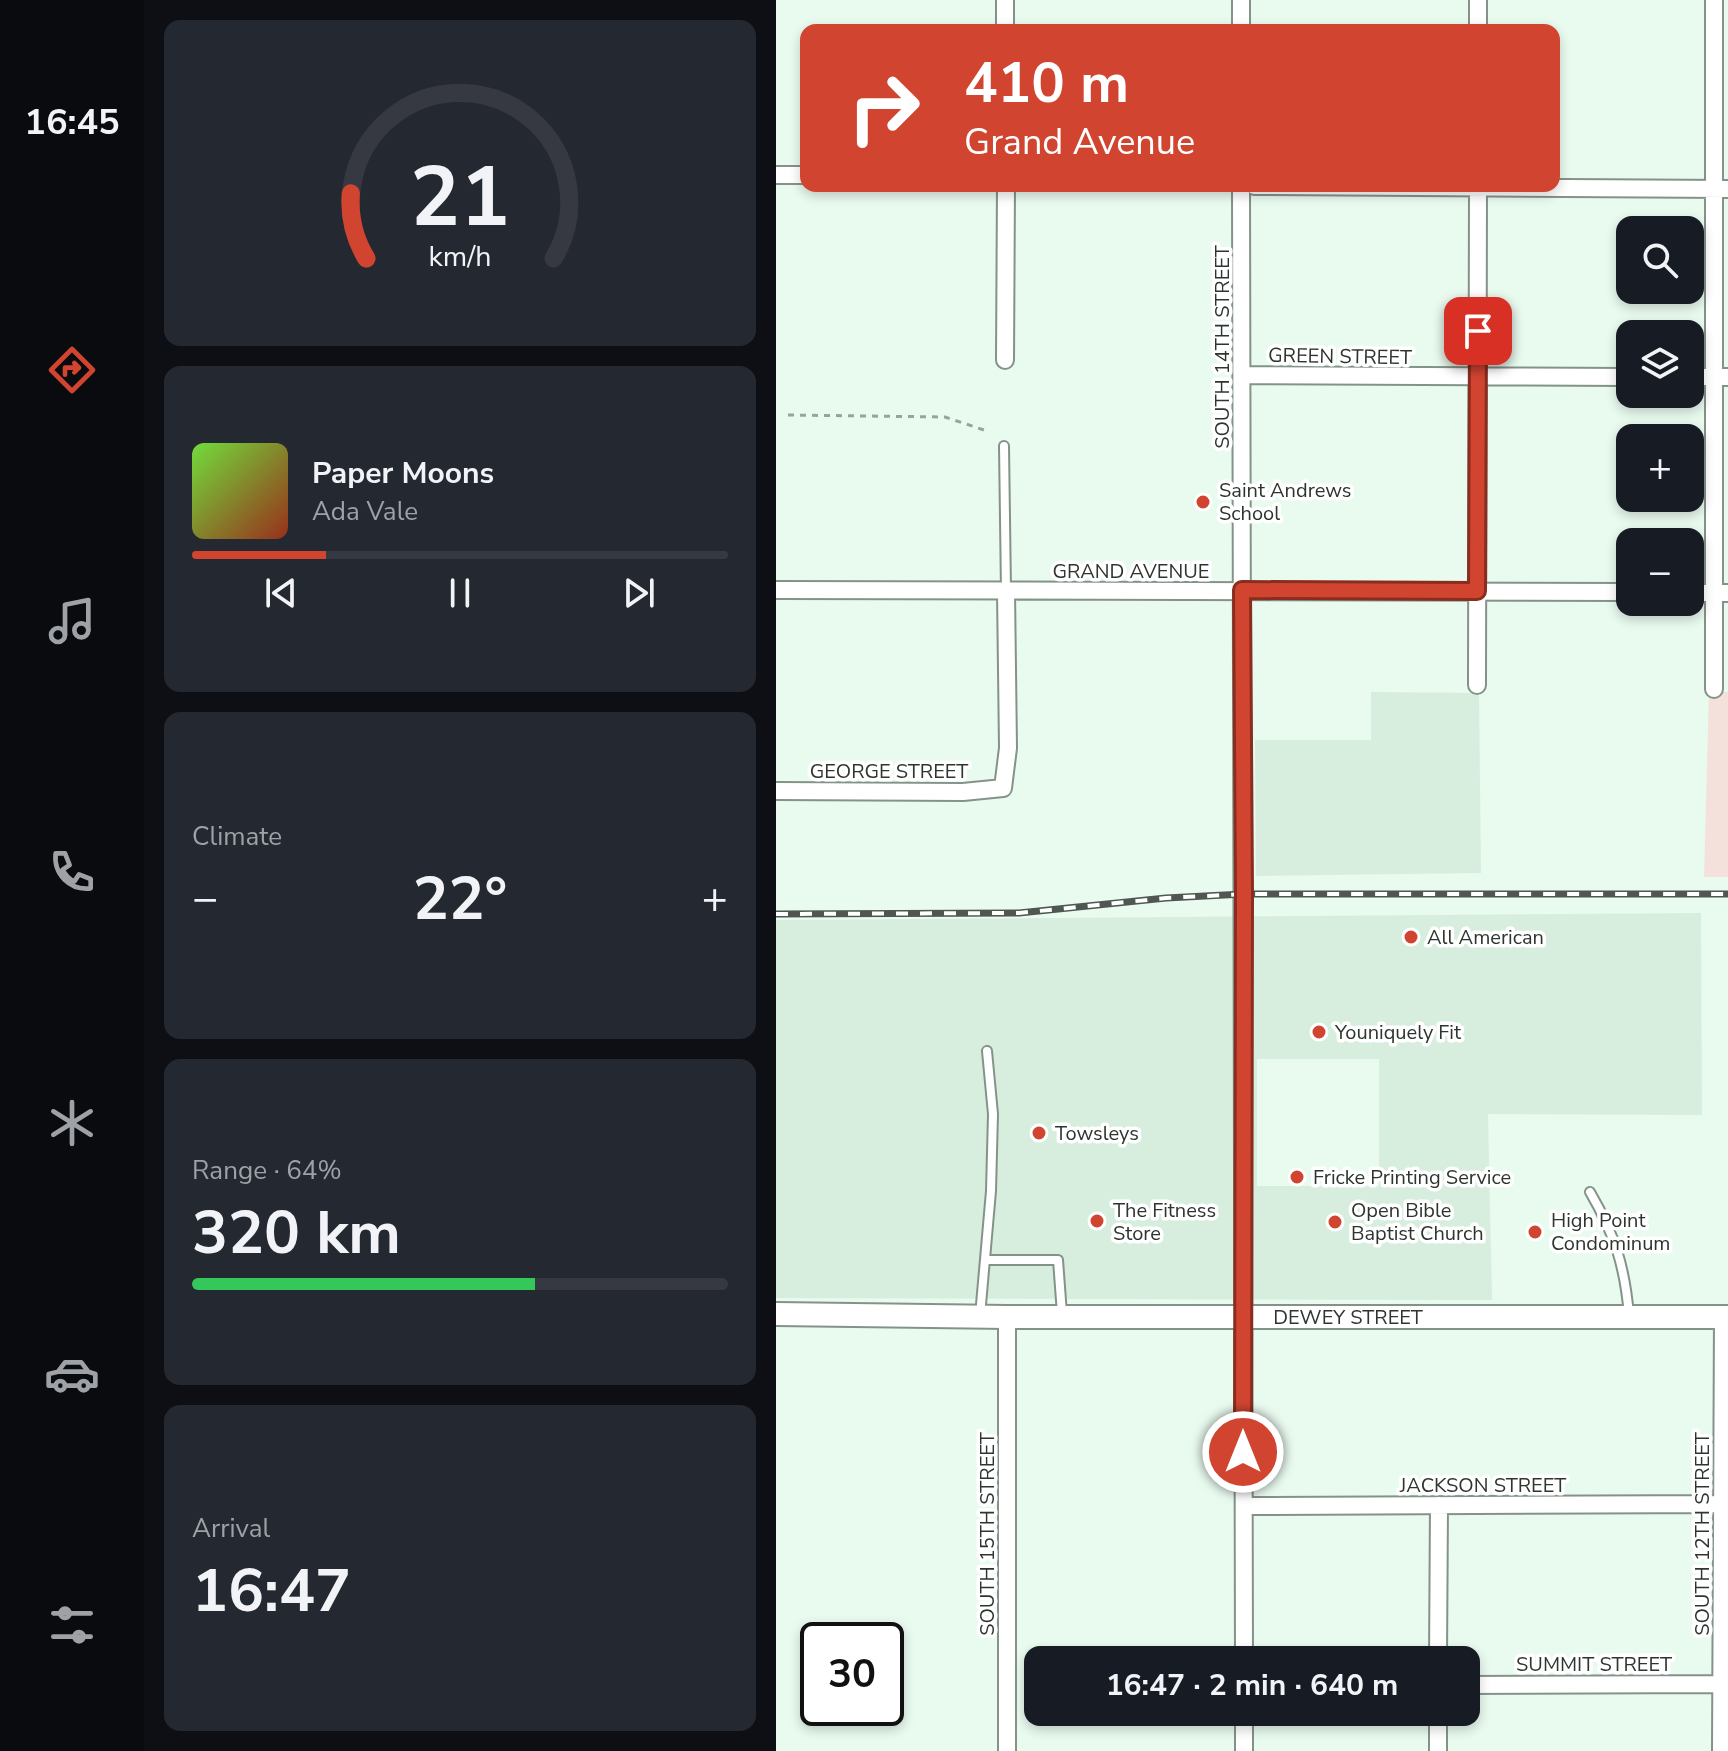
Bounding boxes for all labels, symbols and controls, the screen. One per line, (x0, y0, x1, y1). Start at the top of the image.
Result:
text: 410 m (964, 45, 1129, 122)
icon: right (832, 56, 936, 160)
text: 16:45 (24, 98, 120, 147)
text: Grand Avenue (964, 118, 1195, 167)
text: 21 (410, 141, 510, 254)
map controls (1616, 216, 1704, 616)
button: search (1616, 216, 1704, 304)
text: km/h (429, 237, 491, 276)
street label: SOUTH 14TH STREET (1209, 245, 1236, 449)
pin (1444, 297, 1512, 365)
icon: arrive (1456, 309, 1500, 353)
button: layers (1616, 320, 1704, 408)
icon: directions (44, 342, 100, 398)
street label: GREEN STREET (1268, 342, 1412, 371)
button: + (1616, 424, 1704, 512)
text: Paper Moons (312, 453, 494, 494)
place label: Saint Andrews School (1219, 477, 1351, 527)
marker: Saint Andrews School (1194, 493, 1212, 511)
text: Ada Vale (312, 494, 418, 529)
button: − (1616, 528, 1704, 616)
street label: GRAND AVENUE (1053, 558, 1209, 585)
icon: previous (259, 571, 303, 615)
icon: pause (438, 571, 482, 615)
icon: next (617, 571, 661, 615)
icon: music (44, 593, 100, 649)
street label: GEORGE STREET (810, 758, 968, 785)
text: Climate (192, 819, 282, 854)
icon: phone (44, 844, 100, 900)
text: 22° (413, 858, 507, 940)
text: − (192, 869, 218, 929)
text: + (702, 869, 728, 929)
place label: All American (1427, 924, 1544, 951)
marker: All American (1402, 928, 1420, 946)
place label: Youniquely Fit (1334, 1019, 1462, 1046)
marker: Youniquely Fit (1310, 1023, 1328, 1041)
icon: climate (44, 1095, 100, 1151)
place label: Towsleys (1055, 1120, 1139, 1147)
marker: Towsleys (1030, 1124, 1048, 1142)
text: Range · 64% (192, 1153, 342, 1188)
place label: Fricke Printing Service (1313, 1164, 1511, 1191)
marker: Fricke Printing Service (1288, 1168, 1306, 1186)
text: 320 km (192, 1192, 401, 1274)
place label: The Fitness Store (1113, 1197, 1216, 1247)
place label: Open Bible Baptist Church (1351, 1197, 1484, 1247)
place label: High Point Condominum (1551, 1207, 1670, 1257)
marker: The Fitness Store (1088, 1212, 1106, 1230)
marker: Open Bible Baptist Church (1326, 1213, 1344, 1231)
marker: High Point Condominum (1526, 1223, 1544, 1241)
street label: DEWEY STREET (1273, 1304, 1423, 1331)
icon: car (44, 1346, 100, 1402)
position arrow (1201, 1410, 1285, 1494)
street label: SOUTH 15TH STREET (974, 1432, 1001, 1636)
street label: SOUTH 12TH STREET (1689, 1432, 1716, 1636)
street label: JACKSON STREET (1399, 1472, 1566, 1499)
text: Arrival (192, 1511, 270, 1546)
text: 16:47 (192, 1550, 351, 1632)
icon: filters (44, 1597, 100, 1653)
speed limit sign: 30 (800, 1622, 904, 1726)
street label: SUMMIT STREET (1516, 1651, 1672, 1678)
text: 16:47 · 2 min · 640 m (1106, 1665, 1398, 1706)

